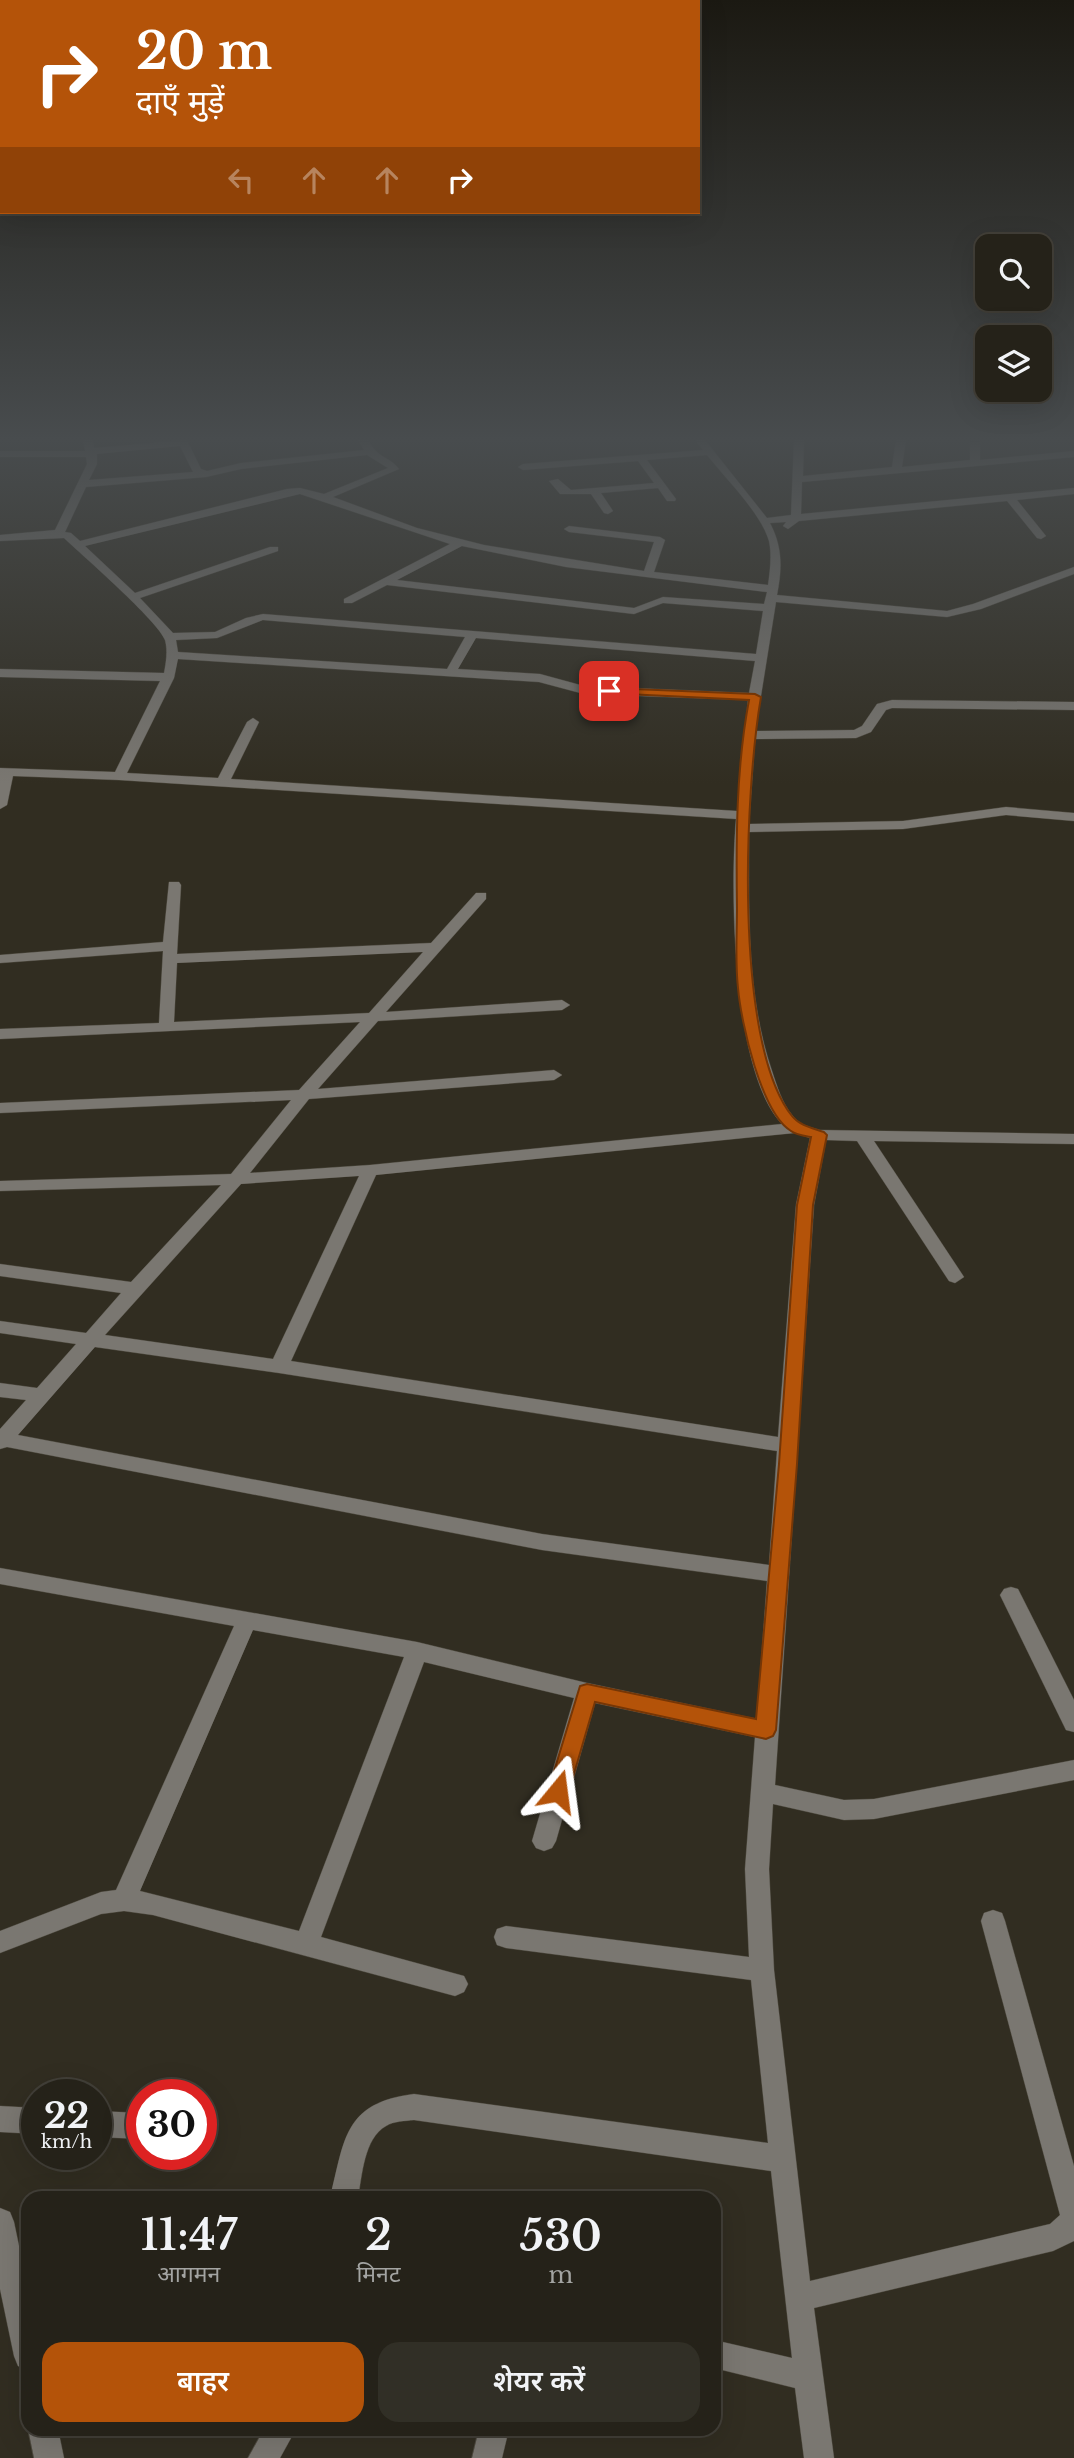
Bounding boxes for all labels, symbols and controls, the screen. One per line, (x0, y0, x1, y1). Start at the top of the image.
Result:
text: 20 m (136, 21, 272, 82)
icon: right (21, 28, 112, 119)
text: दाएँ मुड़ें (136, 82, 224, 122)
icon: left (222, 161, 260, 199)
icon: ahead (295, 161, 333, 199)
icon: ahead (368, 161, 406, 199)
icon: right (441, 161, 479, 199)
map controls (975, 234, 1052, 402)
button: search (975, 234, 1052, 311)
button: layers (975, 325, 1052, 402)
pin (579, 661, 639, 721)
icon: arrive (590, 672, 628, 710)
position arrow (521, 1754, 595, 1828)
speed limit sign: 30 (126, 2079, 217, 2170)
text: 22 (44, 2094, 89, 2137)
text: km/h (41, 2131, 92, 2153)
text: 11:47 (140, 2209, 237, 2261)
text: 2 (365, 2209, 392, 2261)
text: 530 (520, 2210, 602, 2262)
text: आगमन (157, 2260, 220, 2288)
text: मिनट (356, 2260, 400, 2288)
text: m (548, 2261, 573, 2289)
button: बाहर (42, 2342, 364, 2422)
button: शेयर करें (378, 2342, 700, 2422)

